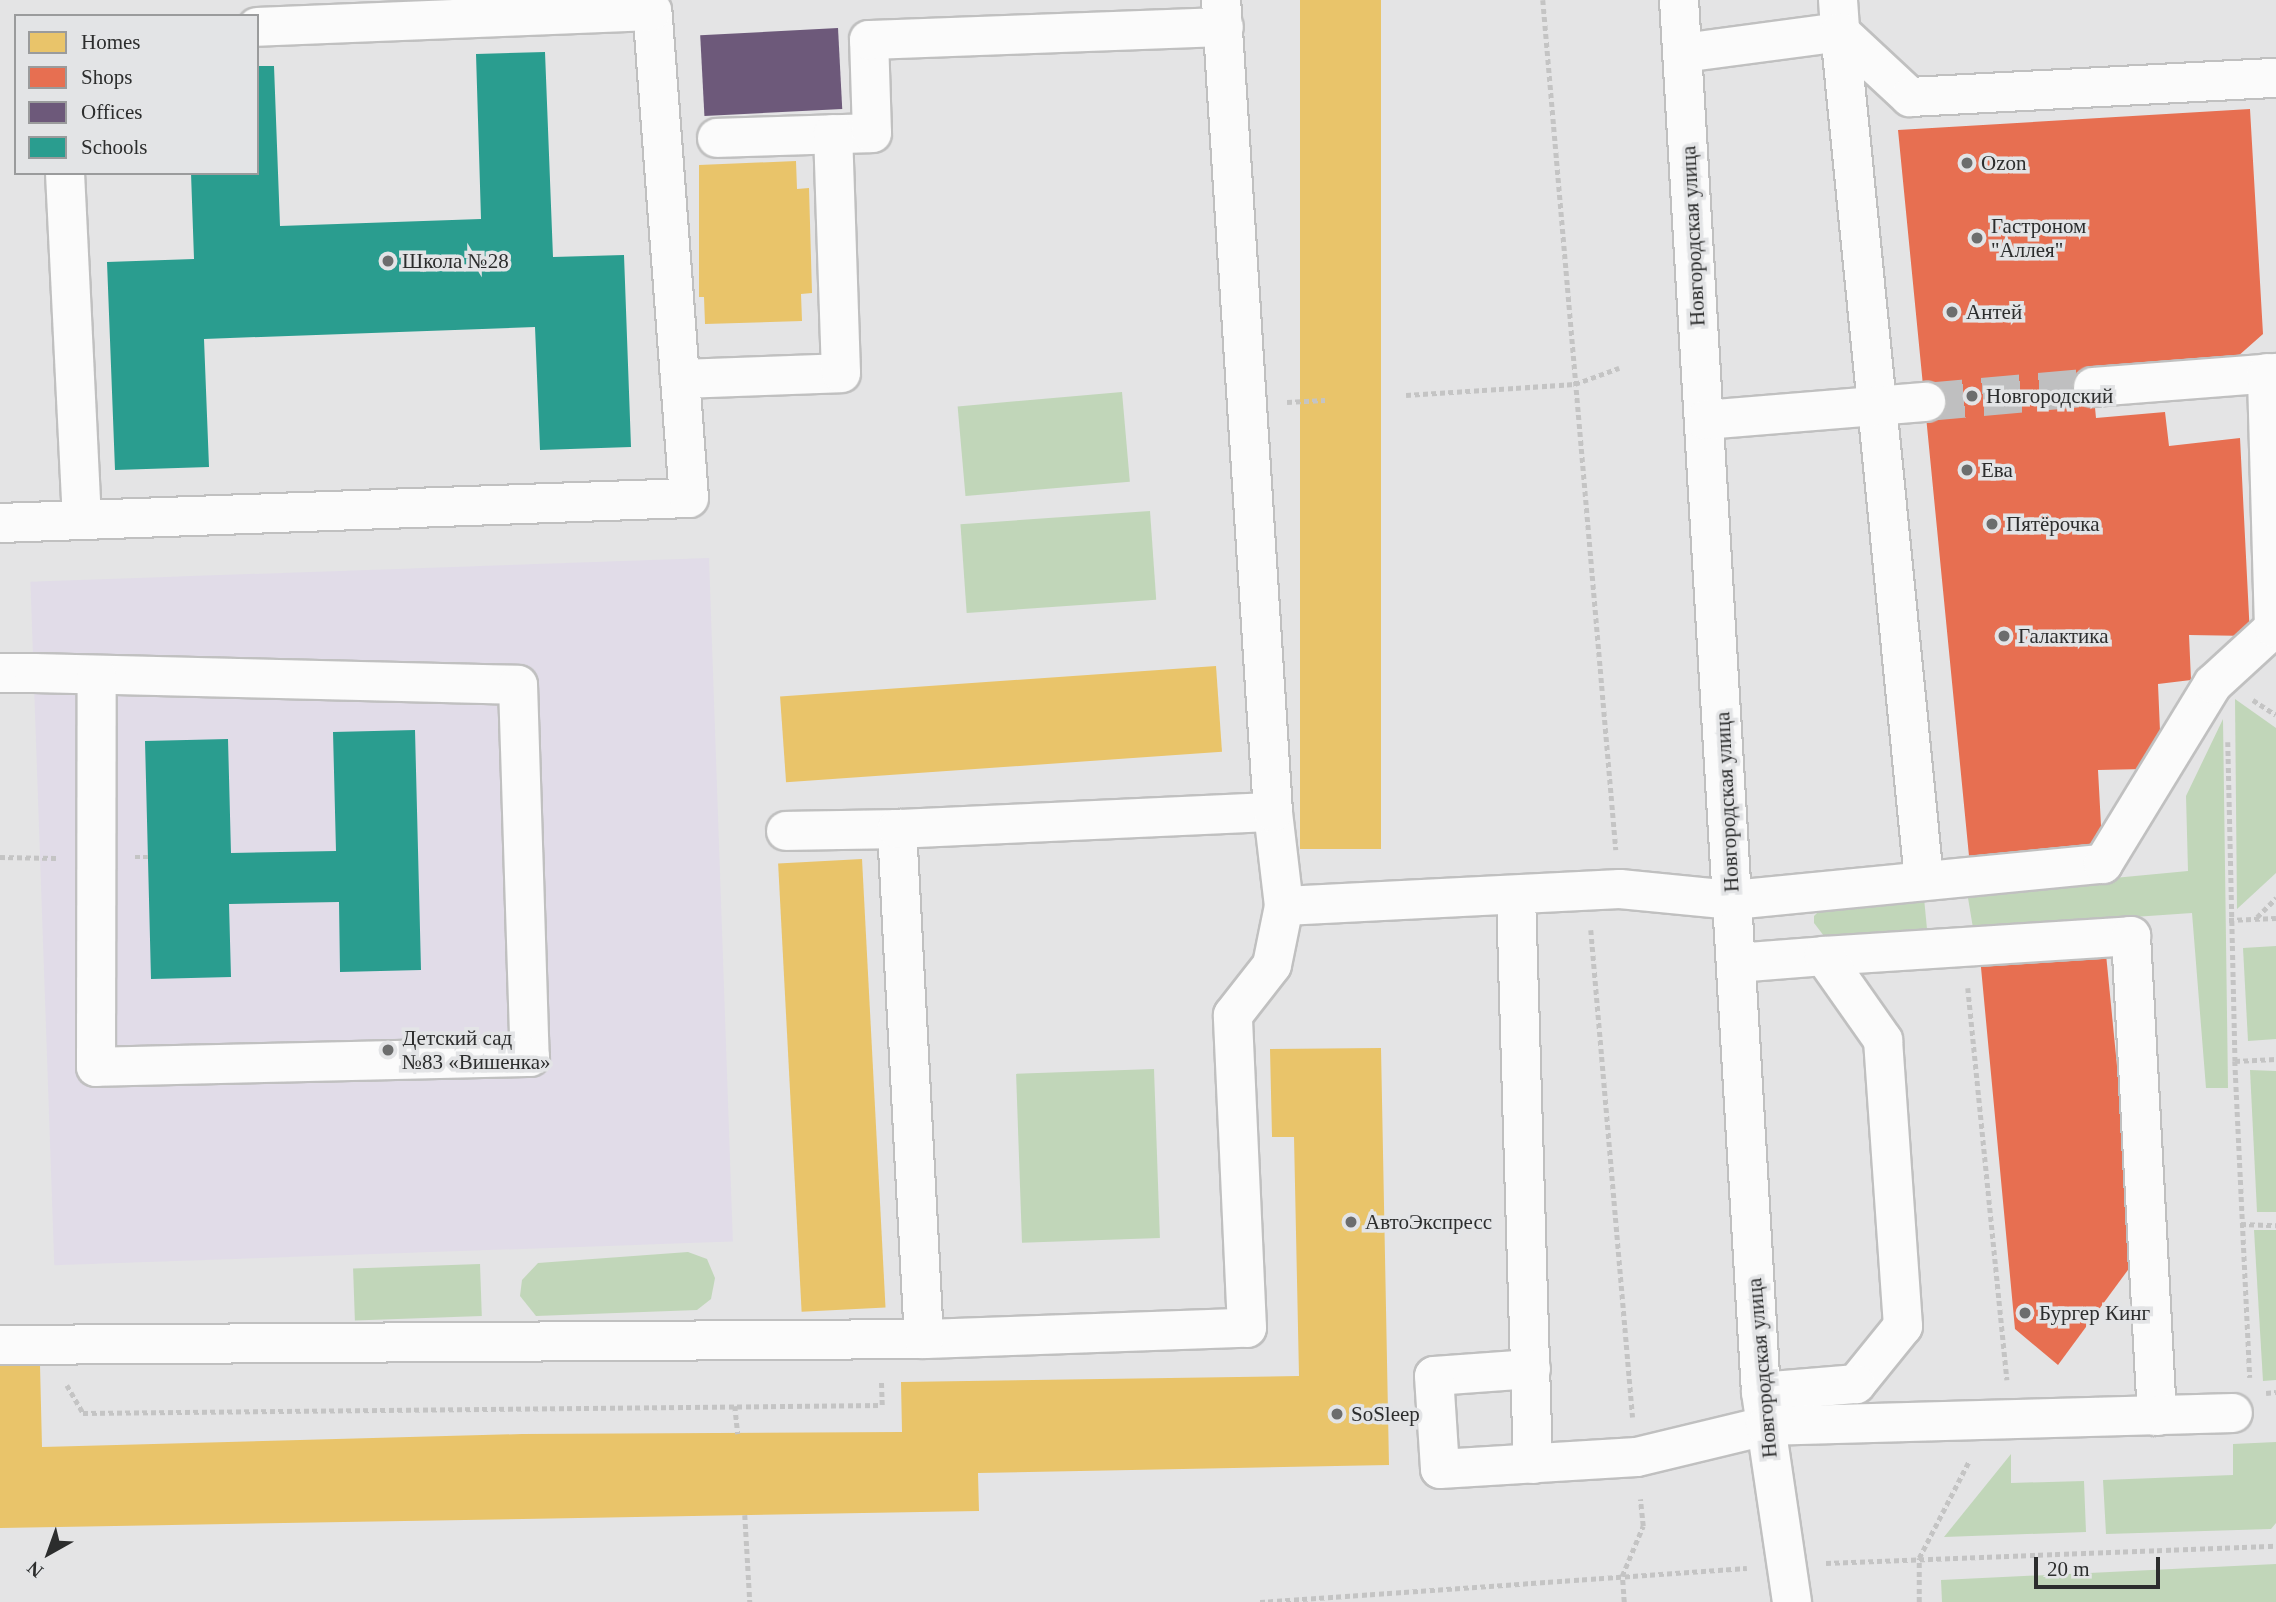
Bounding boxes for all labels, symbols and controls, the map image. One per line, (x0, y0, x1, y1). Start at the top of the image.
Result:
legend (14, 14, 259, 175)
text: Homes (81, 30, 141, 54)
text: Shops (81, 65, 132, 89)
text: Offices (81, 100, 142, 124)
text: Schools (81, 135, 148, 159)
street label: Новгородская улица (1676, 145, 1710, 327)
place label: Ozon (1981, 150, 2026, 176)
marker: Ozon (1959, 155, 1975, 171)
place label: Гастроном "Аллея" (1991, 213, 2086, 263)
marker: Гастроном "Аллея" (1969, 230, 1985, 246)
place label: Школа №28 (402, 248, 509, 274)
marker: Школа №28 (380, 253, 396, 269)
place label: Антей (1966, 299, 2022, 325)
marker: Антей (1944, 304, 1960, 320)
place label: Новгородский (1986, 383, 2113, 409)
marker: Новгородский (1964, 388, 1980, 404)
place label: Ева (1981, 457, 2013, 483)
marker: Ева (1959, 462, 1975, 478)
place label: Пятёрочка (2006, 511, 2100, 537)
marker: Пятёрочка (1984, 516, 2000, 532)
place label: Галактика (2018, 623, 2108, 649)
marker: Галактика (1996, 628, 2012, 644)
street label: Новгородская улица (1710, 711, 1744, 893)
place label: Детский сад №83 «Вишенка» (402, 1025, 550, 1075)
marker: Детский сад №83 «Вишенка» (380, 1042, 396, 1058)
place label: АвтоЭкспресс (1365, 1209, 1492, 1235)
marker: АвтоЭкспресс (1343, 1214, 1359, 1230)
street label: Новгородская улица (1742, 1277, 1782, 1459)
place label: Бургер Кинг (2039, 1300, 2150, 1326)
marker: Бургер Кинг (2017, 1305, 2033, 1321)
place label: SoSleep (1351, 1401, 1420, 1427)
marker: SoSleep (1329, 1406, 1345, 1422)
north arrow (14, 1518, 84, 1588)
scale bar (2038, 1542, 2164, 1586)
text: N (23, 1557, 47, 1582)
text: 20 m (2047, 1557, 2090, 1581)

